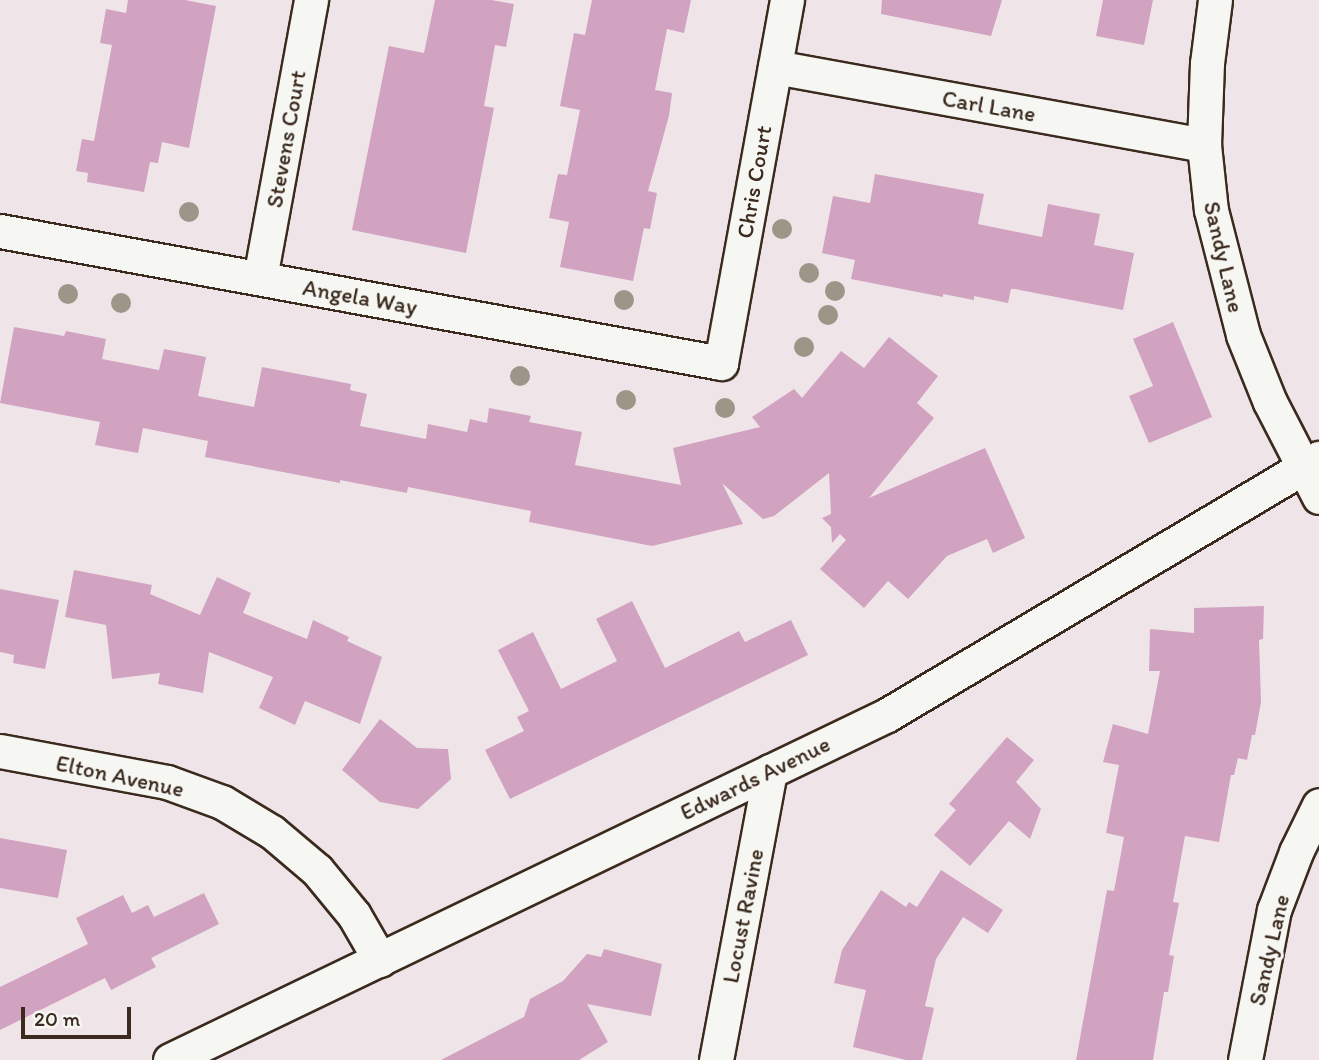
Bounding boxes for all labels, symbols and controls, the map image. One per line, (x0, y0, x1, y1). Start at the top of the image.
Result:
street label: Stevens Court (260, 68, 312, 210)
street label: Carl Lane (940, 84, 1038, 128)
street label: Chris Court (731, 123, 777, 241)
street label: Sandy Lane (1198, 198, 1250, 316)
street label: Angela Way (301, 273, 419, 321)
street label: Edwards Avenue (676, 730, 834, 826)
street label: Elton Avenue (54, 749, 186, 803)
street label: Locust Ravine (716, 846, 770, 986)
street label: Sandy Lane (1243, 891, 1295, 1009)
scale bar (24, 993, 135, 1038)
text: 20 m (34, 1006, 80, 1031)

